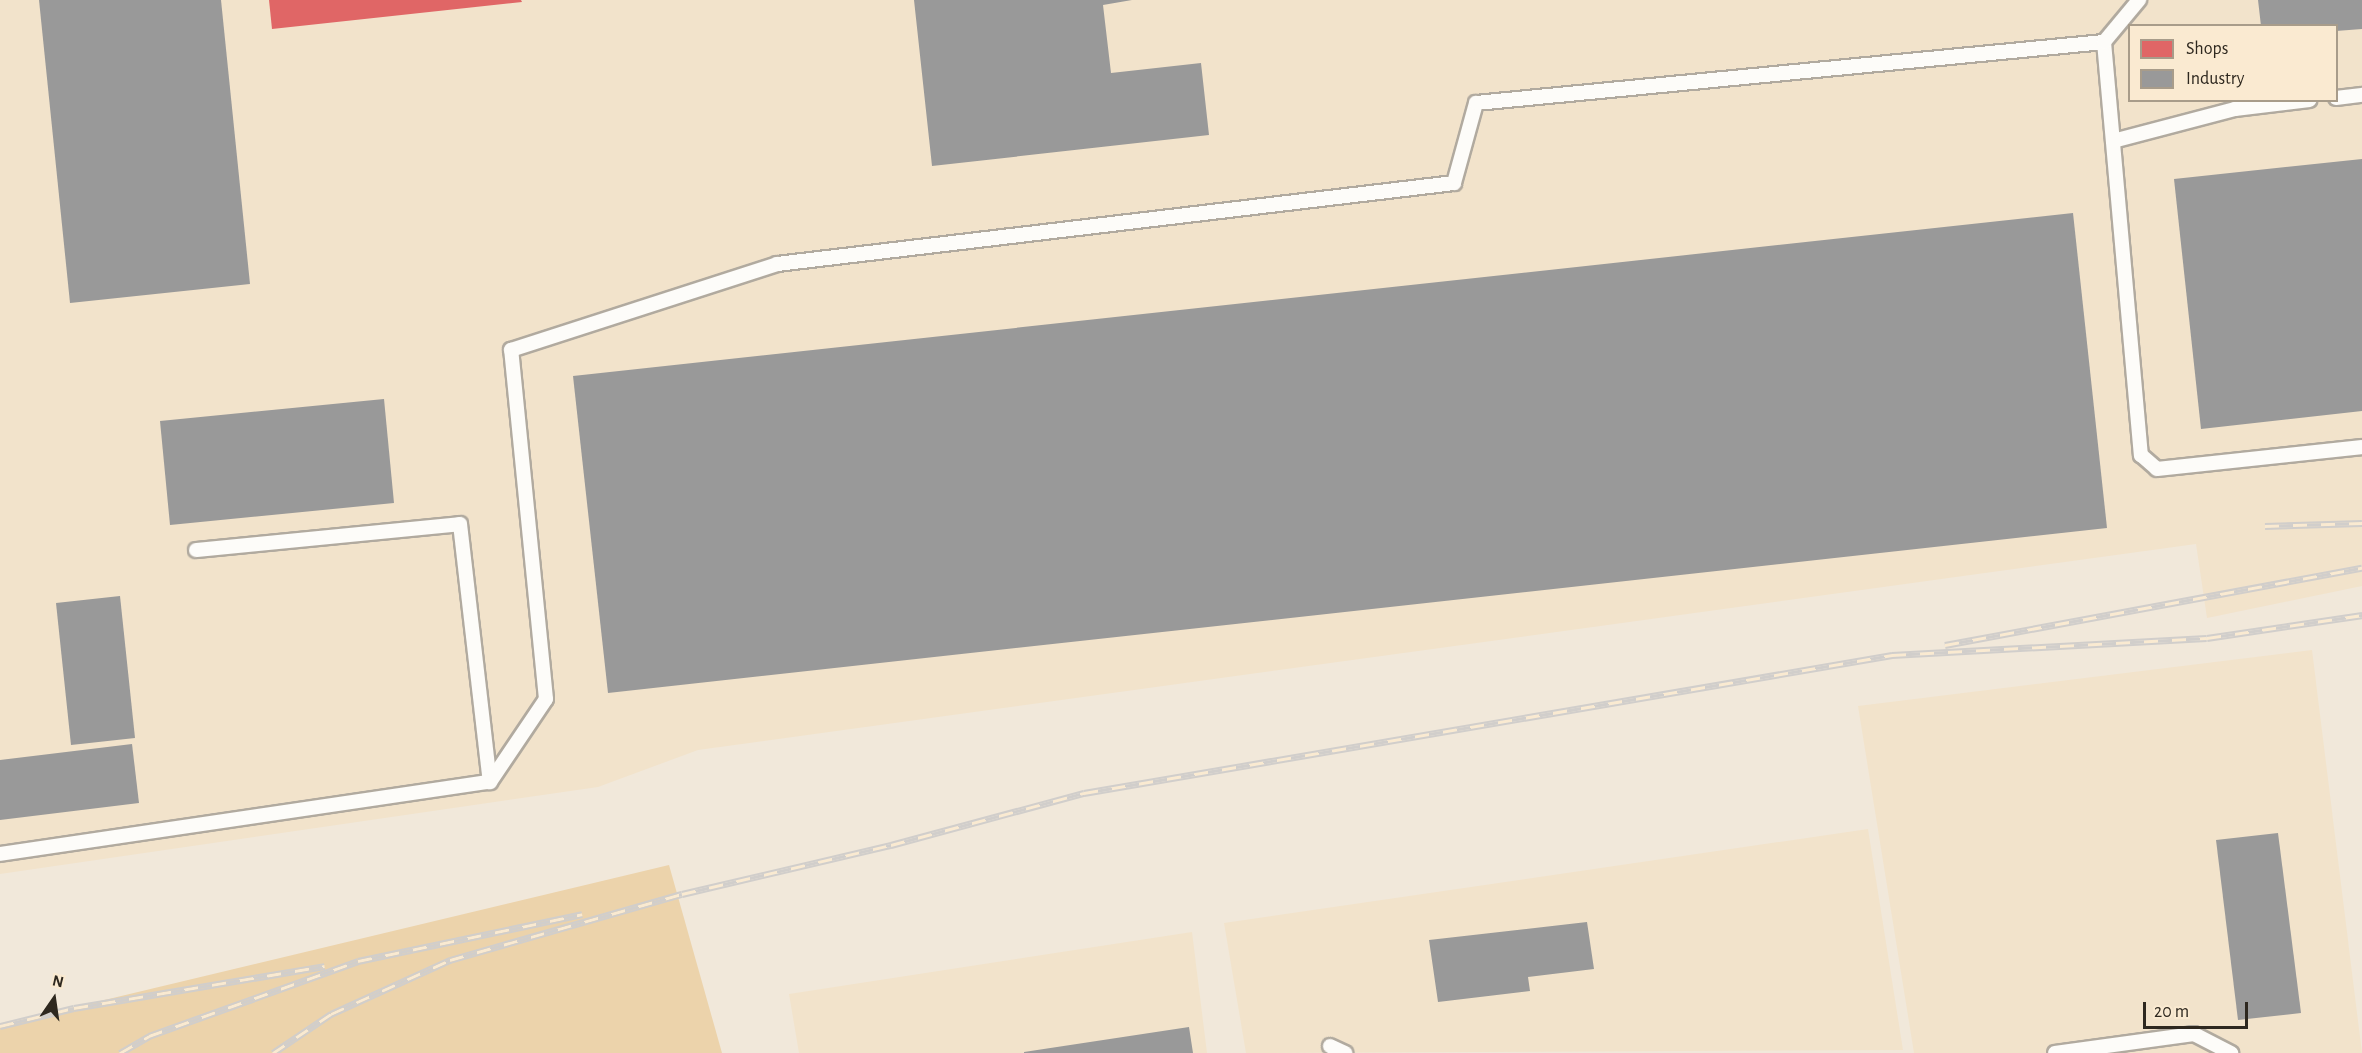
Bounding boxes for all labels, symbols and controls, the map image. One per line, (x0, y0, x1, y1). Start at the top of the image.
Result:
legend (2128, 24, 2338, 102)
text: Shops (2186, 40, 2228, 58)
text: Industry (2186, 70, 2245, 88)
north arrow (24, 969, 84, 1029)
text: N (51, 972, 65, 991)
scale bar (2146, 990, 2251, 1028)
text: 20 m (2154, 1003, 2189, 1021)

